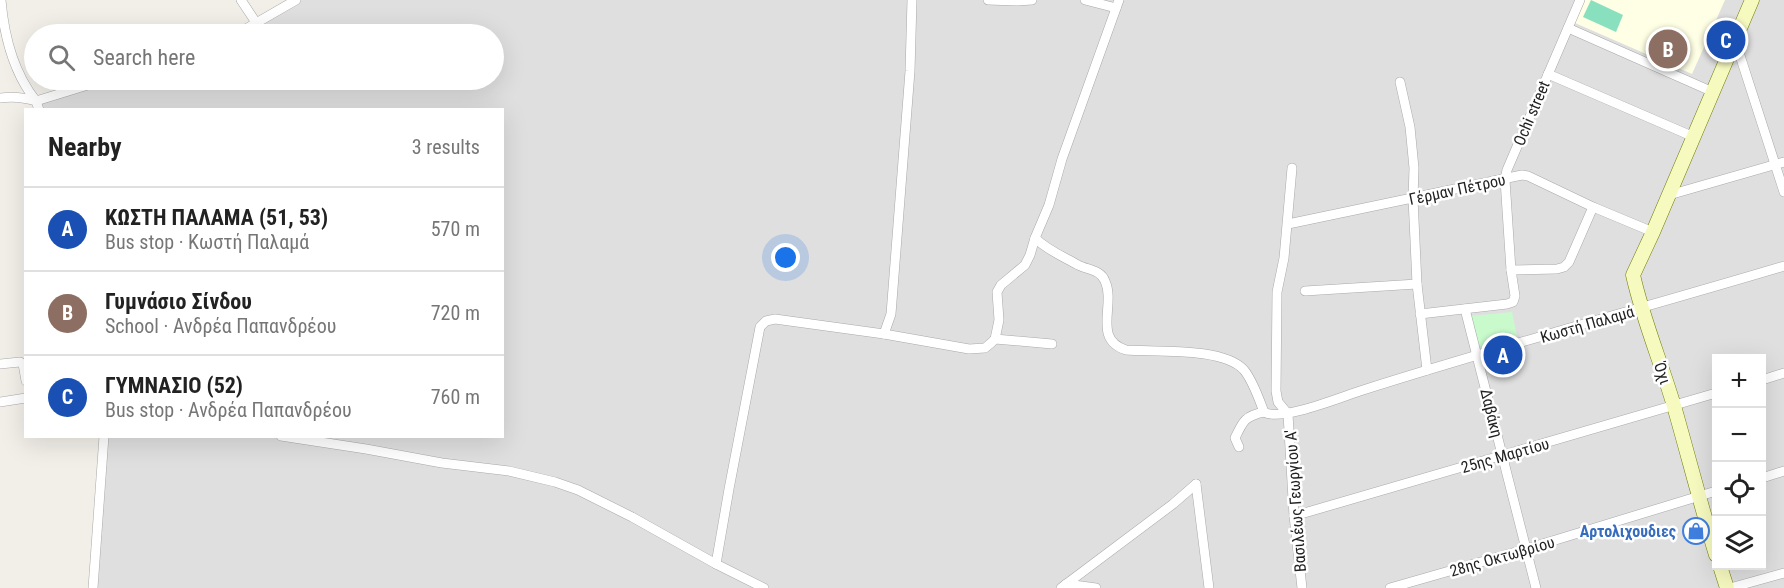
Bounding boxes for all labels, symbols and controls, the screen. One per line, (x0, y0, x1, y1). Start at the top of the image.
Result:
pin: C (1706, 18, 1746, 63)
search box (24, 24, 504, 90)
pin: B (1648, 26, 1688, 72)
icon: search (45, 41, 78, 74)
text: Search here (93, 45, 195, 70)
street label: Ochi street (1509, 78, 1554, 148)
text: Nearby (48, 132, 122, 162)
text: 3 results (412, 135, 480, 159)
street label: Γέρμαν Πέτρου (1407, 170, 1507, 209)
text: ΚΩΣΤΗ ΠΑΛΑΜΑ (51, 53) (105, 205, 328, 230)
text: A (62, 217, 73, 241)
text: 570 m (431, 217, 480, 241)
text: Bus stop · Κωστή Παλαμά (105, 230, 309, 254)
your location (771, 243, 800, 272)
text: Γυμνάσιο Σίνδου (105, 289, 252, 314)
text: B (62, 301, 73, 325)
text: 720 m (431, 301, 480, 325)
street label: Κωστή Παλαμά (1538, 302, 1636, 347)
text: School · Ανδρέα Παπανδρέου (105, 314, 336, 338)
pin: A (1484, 332, 1522, 378)
map controls (1712, 354, 1766, 570)
button: + (1712, 354, 1766, 408)
street label: Όχι (1650, 359, 1675, 387)
text: ΓΥΜΝΑΣΙΟ (52) (105, 373, 243, 398)
text: C (62, 385, 73, 409)
text: 760 m (431, 385, 480, 409)
street label: Δαβάκη (1476, 387, 1507, 440)
text: Bus stop · Ανδρέα Παπανδρέου (105, 398, 352, 422)
button: − (1712, 408, 1766, 462)
street label: Βασιλέως Γεωργίου Α' (1281, 429, 1310, 573)
street label: 25ης Μαρτίου (1459, 434, 1551, 477)
button: locate (1712, 462, 1766, 516)
shop icon: Αρτολιχουδιες (1681, 516, 1711, 546)
button: layers (1712, 516, 1766, 570)
place label: Αρτολιχουδιες (1580, 522, 1676, 541)
street label: 28ης Οκτωβρίου (1448, 532, 1557, 580)

